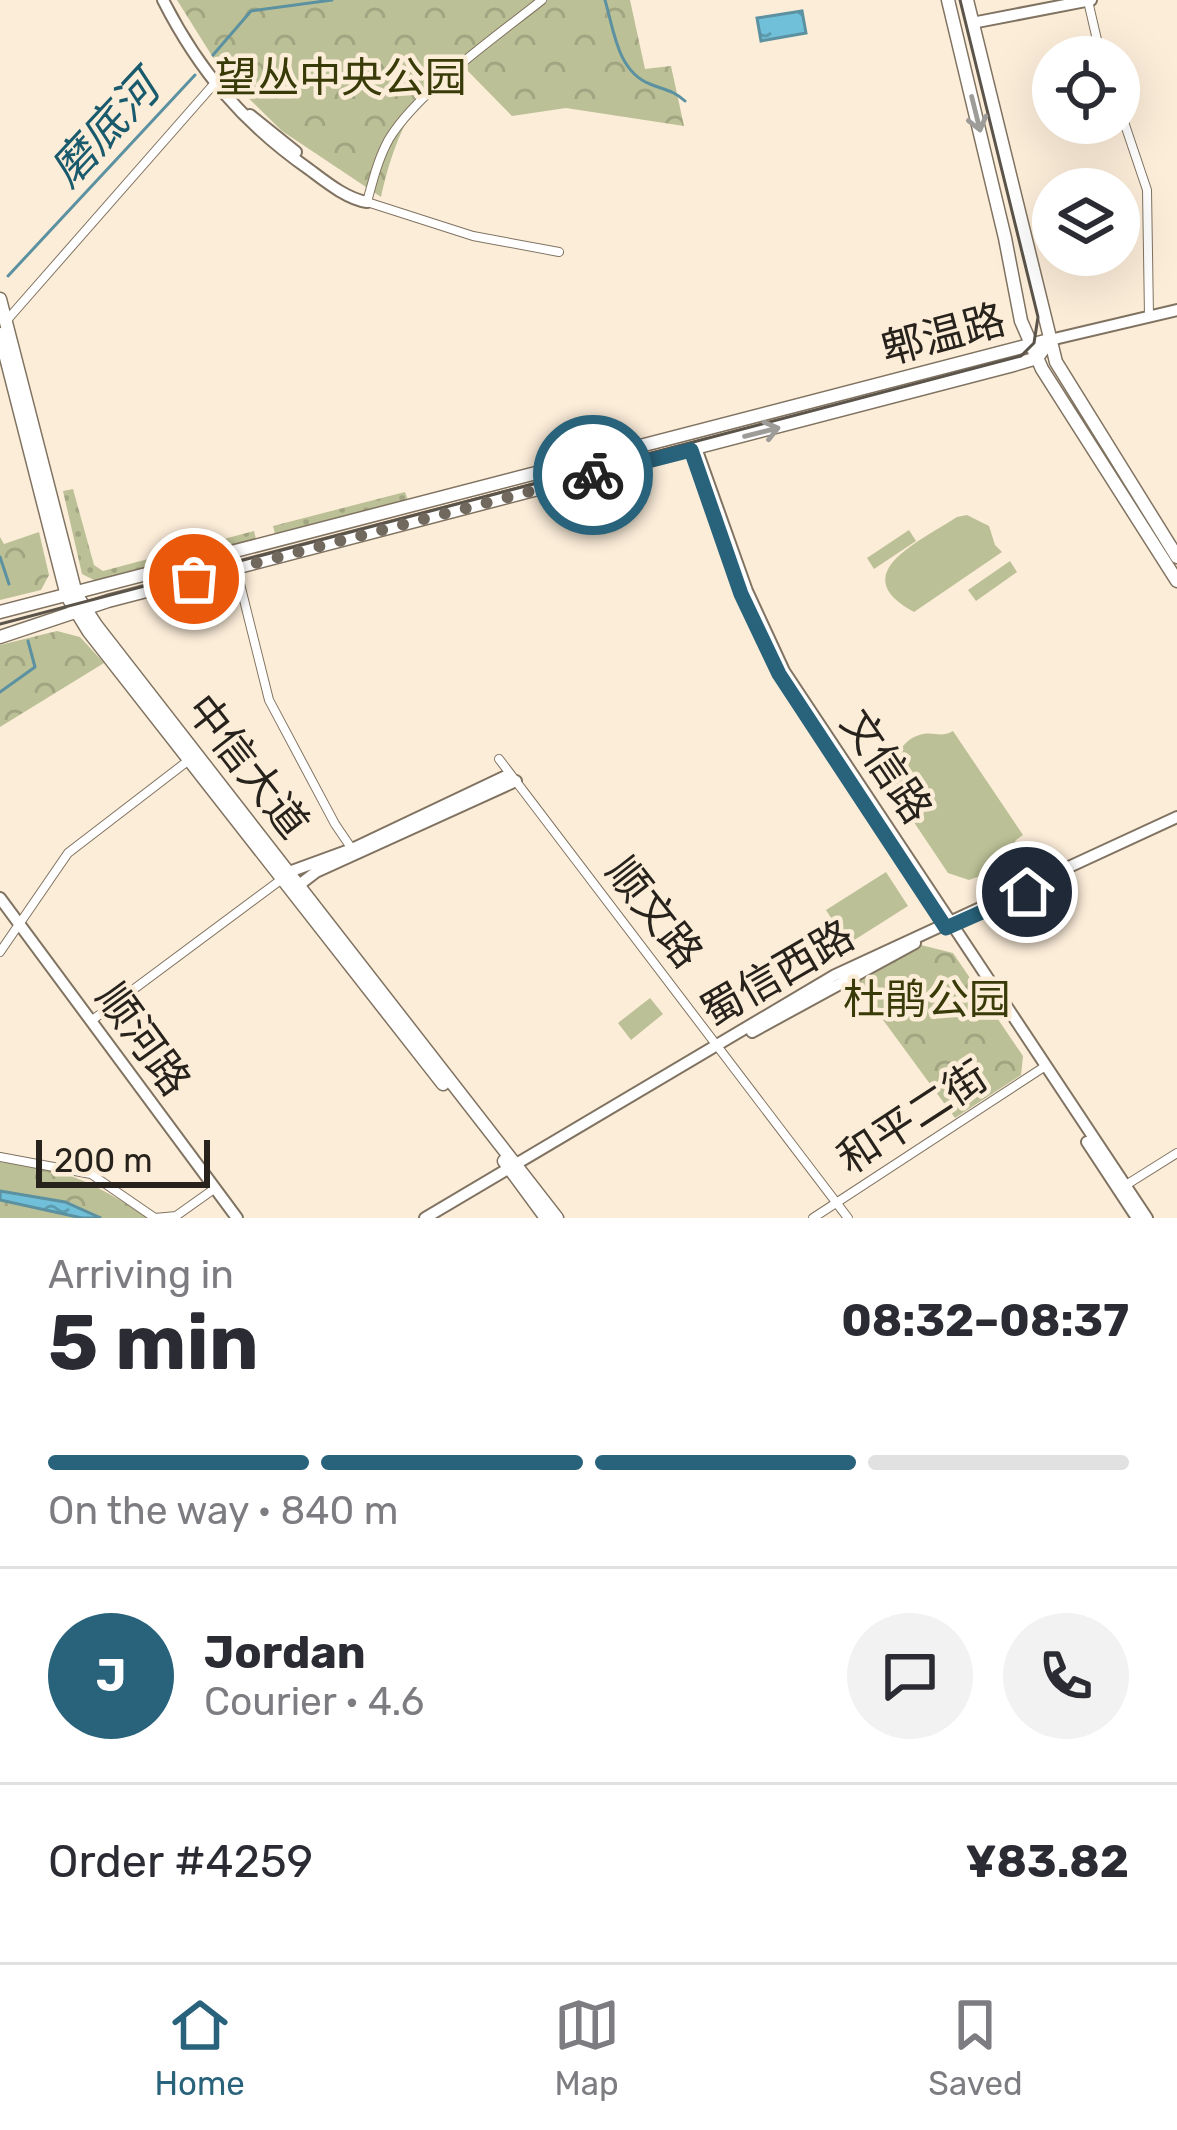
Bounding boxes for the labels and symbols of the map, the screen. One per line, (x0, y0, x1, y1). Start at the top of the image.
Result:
park label: 望丛中央公园 (215, 53, 467, 103)
water label: 磨底河 (39, 56, 175, 197)
one-way arrow (966, 94, 988, 132)
street label: 郫温路 (876, 295, 1011, 375)
courier (533, 415, 653, 535)
one-way arrow (742, 420, 780, 442)
pin (143, 528, 245, 630)
street label: 中信大道 (176, 685, 319, 848)
street label: 文信路 (830, 700, 942, 833)
pin (976, 841, 1078, 943)
street label: 顺文路 (596, 848, 713, 978)
street label: 蜀信西路 (692, 910, 863, 1038)
street label: 顺河路 (86, 974, 200, 1105)
park label: 杜鹃公园 (843, 975, 1011, 1025)
street label: 和平二街 (828, 1051, 997, 1185)
scale bar (36, 1134, 210, 1187)

